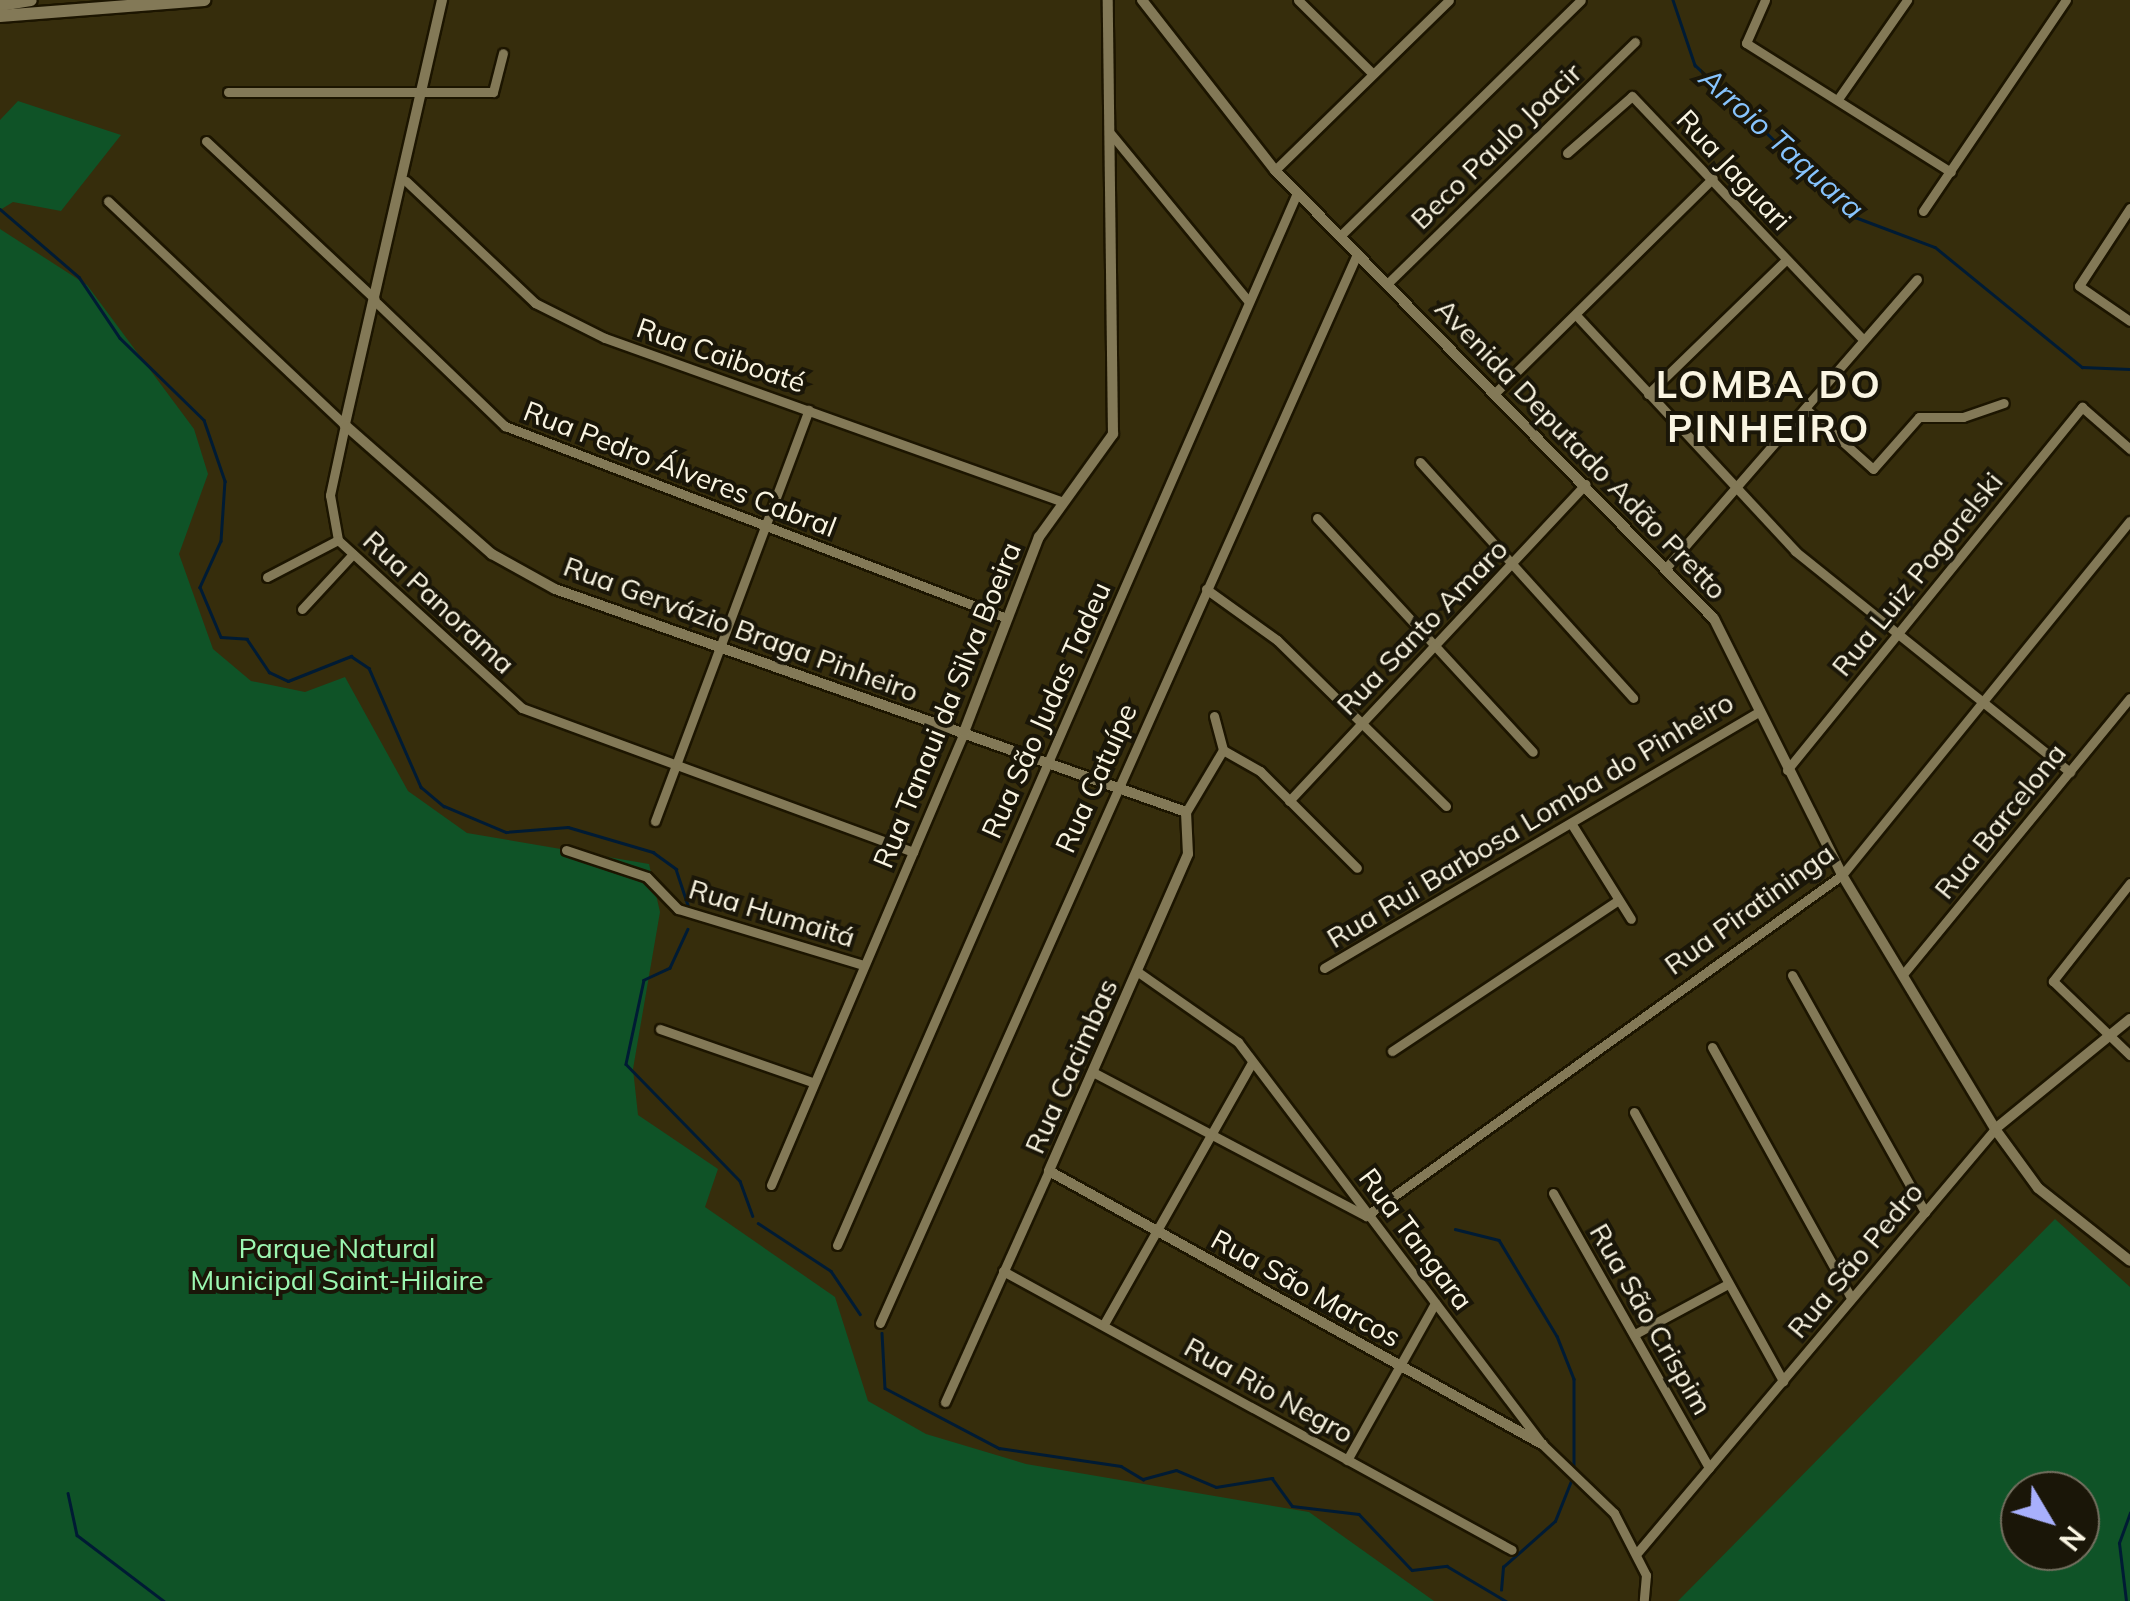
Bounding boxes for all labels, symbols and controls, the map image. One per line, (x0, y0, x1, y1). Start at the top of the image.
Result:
street label: Beco Paulo Joacir (1404, 56, 1588, 236)
water label: Arroio Taquara (1692, 60, 1872, 226)
street label: Rua Jaguari (1670, 103, 1798, 237)
street label: Avenida Deputado Adão Pretto (1428, 292, 1734, 606)
street label: Rua Caiboaté (632, 310, 810, 400)
district label: LOMBA DO PINHEIRO (1656, 362, 1882, 452)
street label: Rua Pedro Álveres Cabral (519, 394, 841, 544)
street label: Rua Luiz Pogorelski (1824, 465, 2010, 683)
street label: Rua Panorama (356, 523, 522, 681)
street label: Rua Santo Amaro (1330, 532, 1514, 722)
street label: Rua Tanaui da Silva Boeira (866, 537, 1028, 873)
street label: Rua Gervázio Braga Pinheiro (559, 549, 923, 709)
street label: Rua São Judas Tadeu (974, 577, 1118, 843)
street label: Rua Rui Barbosa Lomba do Pinheiro (1321, 685, 1739, 955)
street label: Rua Catuípe (1048, 698, 1144, 858)
street label: Rua Barcelona (1927, 737, 2073, 905)
street label: Rua Piratininga (1658, 836, 1840, 982)
street label: Rua Humaitá (685, 872, 859, 954)
street label: Rua Cacimbas (1017, 973, 1125, 1159)
street label: Rua Tangara (1352, 1162, 1480, 1316)
street label: Rua São Pedro (1780, 1175, 1930, 1345)
street label: Rua São Crispim (1583, 1217, 1719, 1421)
street label: Rua São Marcos (1205, 1222, 1407, 1354)
park label: Parque Natural Municipal Saint-Hilaire (190, 1231, 484, 1297)
street label: Rua Rio Negro (1179, 1330, 1359, 1450)
north arrow (2000, 1471, 2100, 1571)
text: N (2052, 1519, 2093, 1558)

